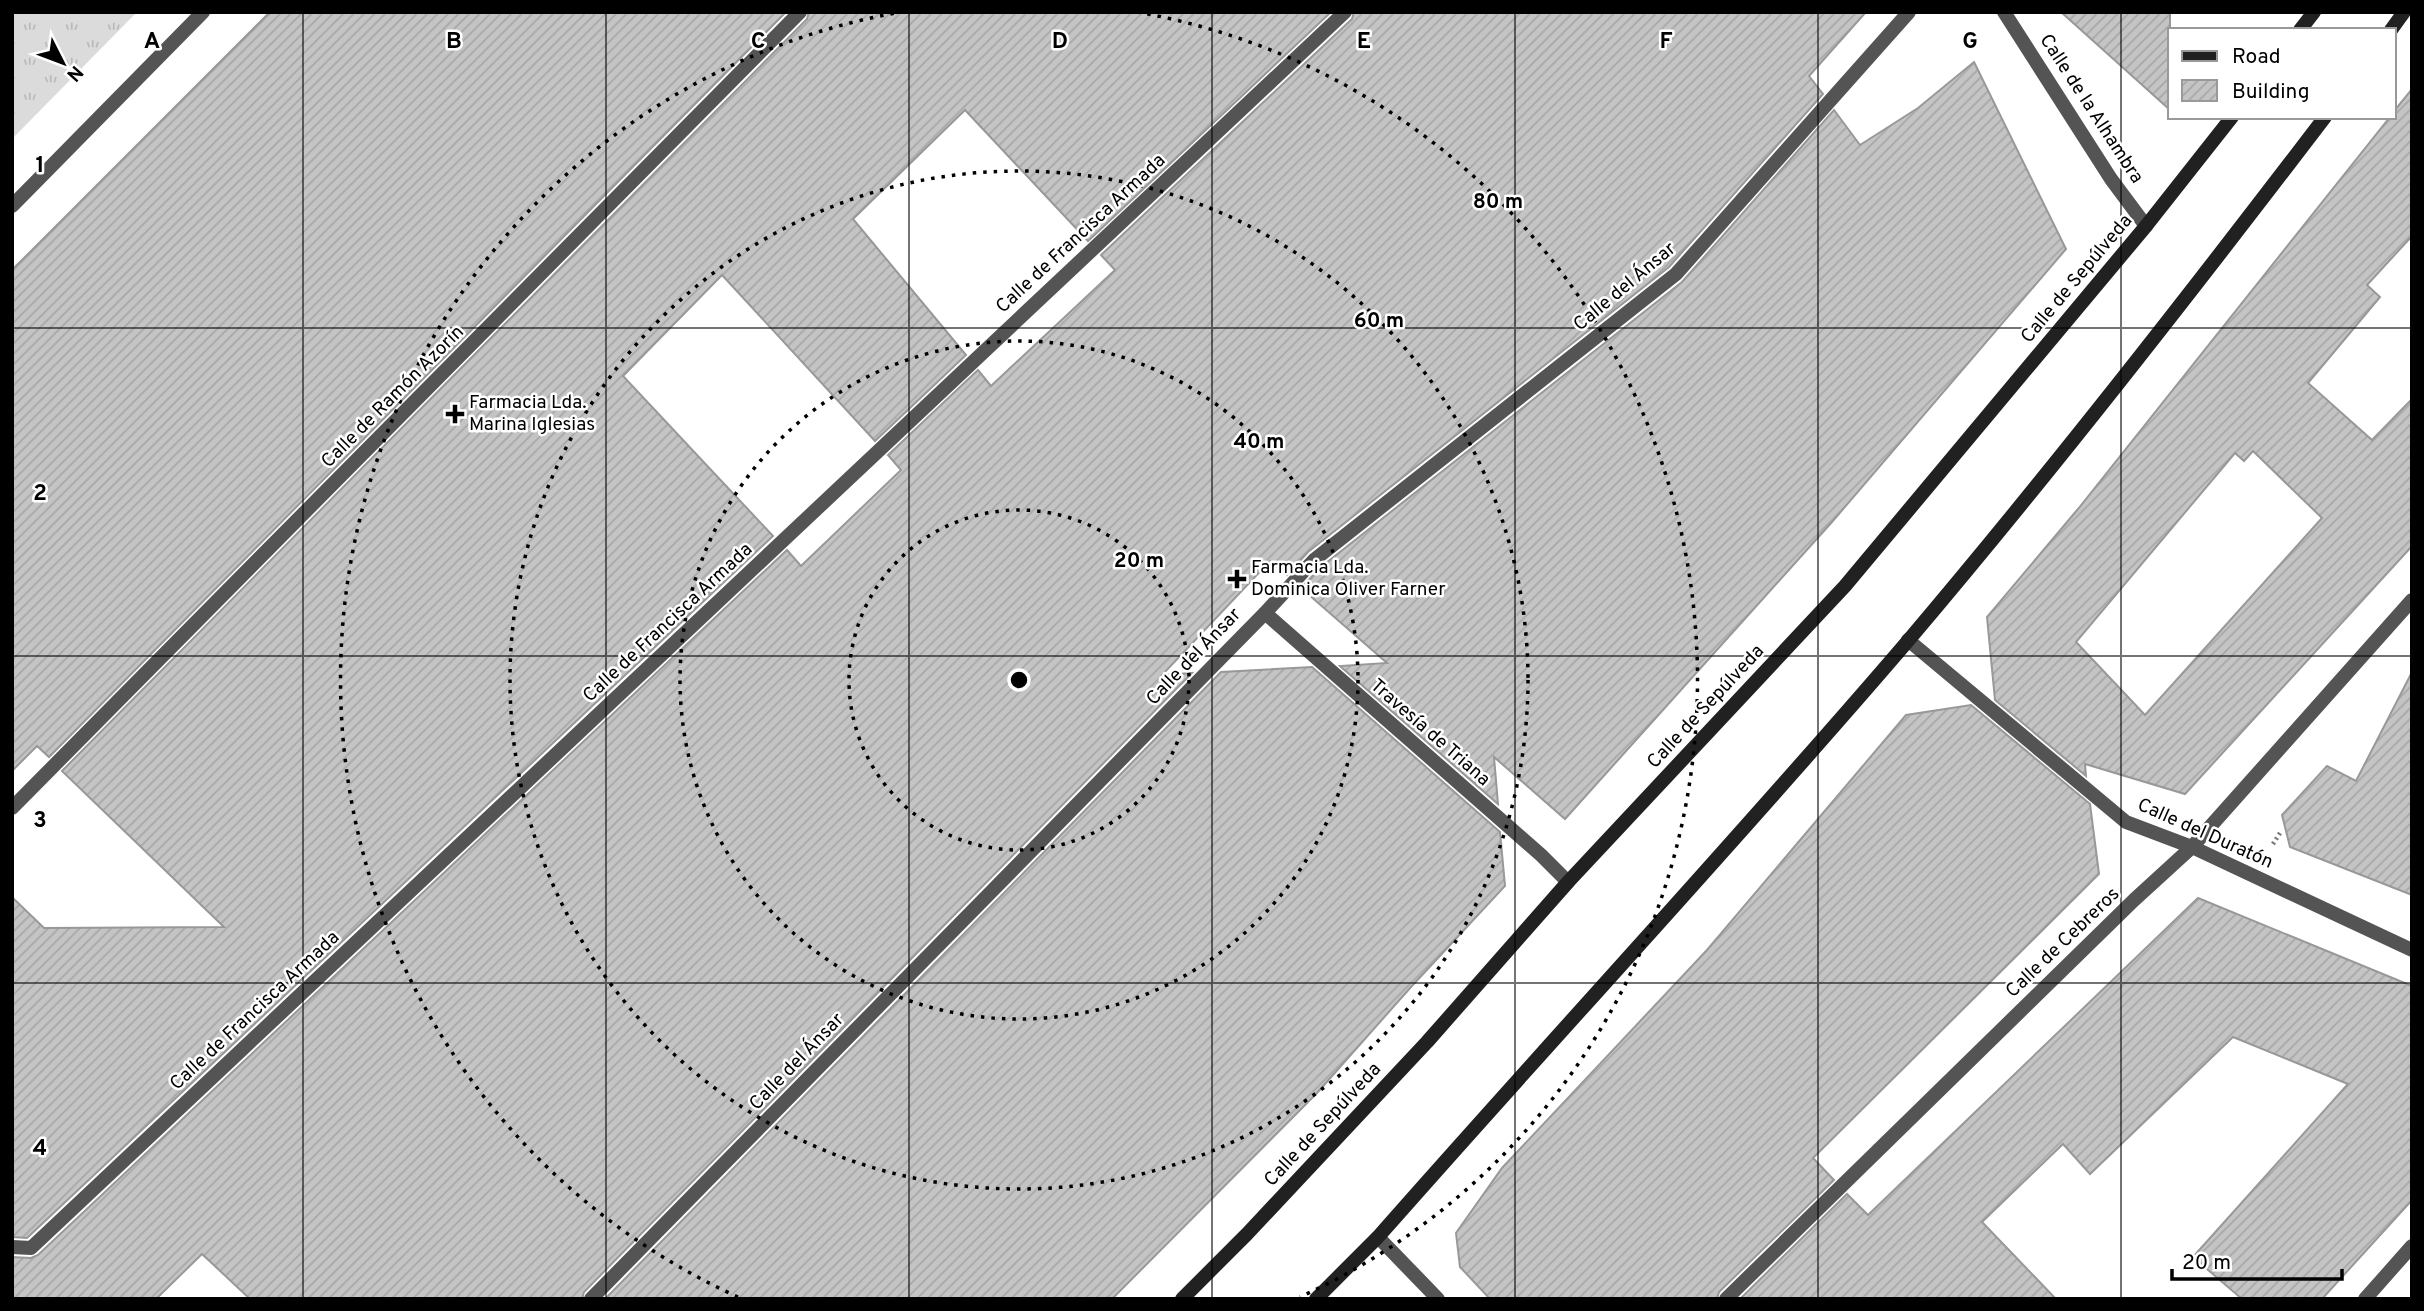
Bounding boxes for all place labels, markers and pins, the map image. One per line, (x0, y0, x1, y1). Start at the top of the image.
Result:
place label: Farmacia Lda. Marina Iglesias (469, 391, 595, 437)
marker: Farmacia Lda. Marina Iglesias (447, 406, 463, 422)
place label: Farmacia Lda. Dominica Oliver Farner (1251, 556, 1446, 602)
marker: Farmacia Lda. Dominica Oliver Farner (1229, 571, 1245, 587)
centre of rings (1007, 668, 1031, 692)

